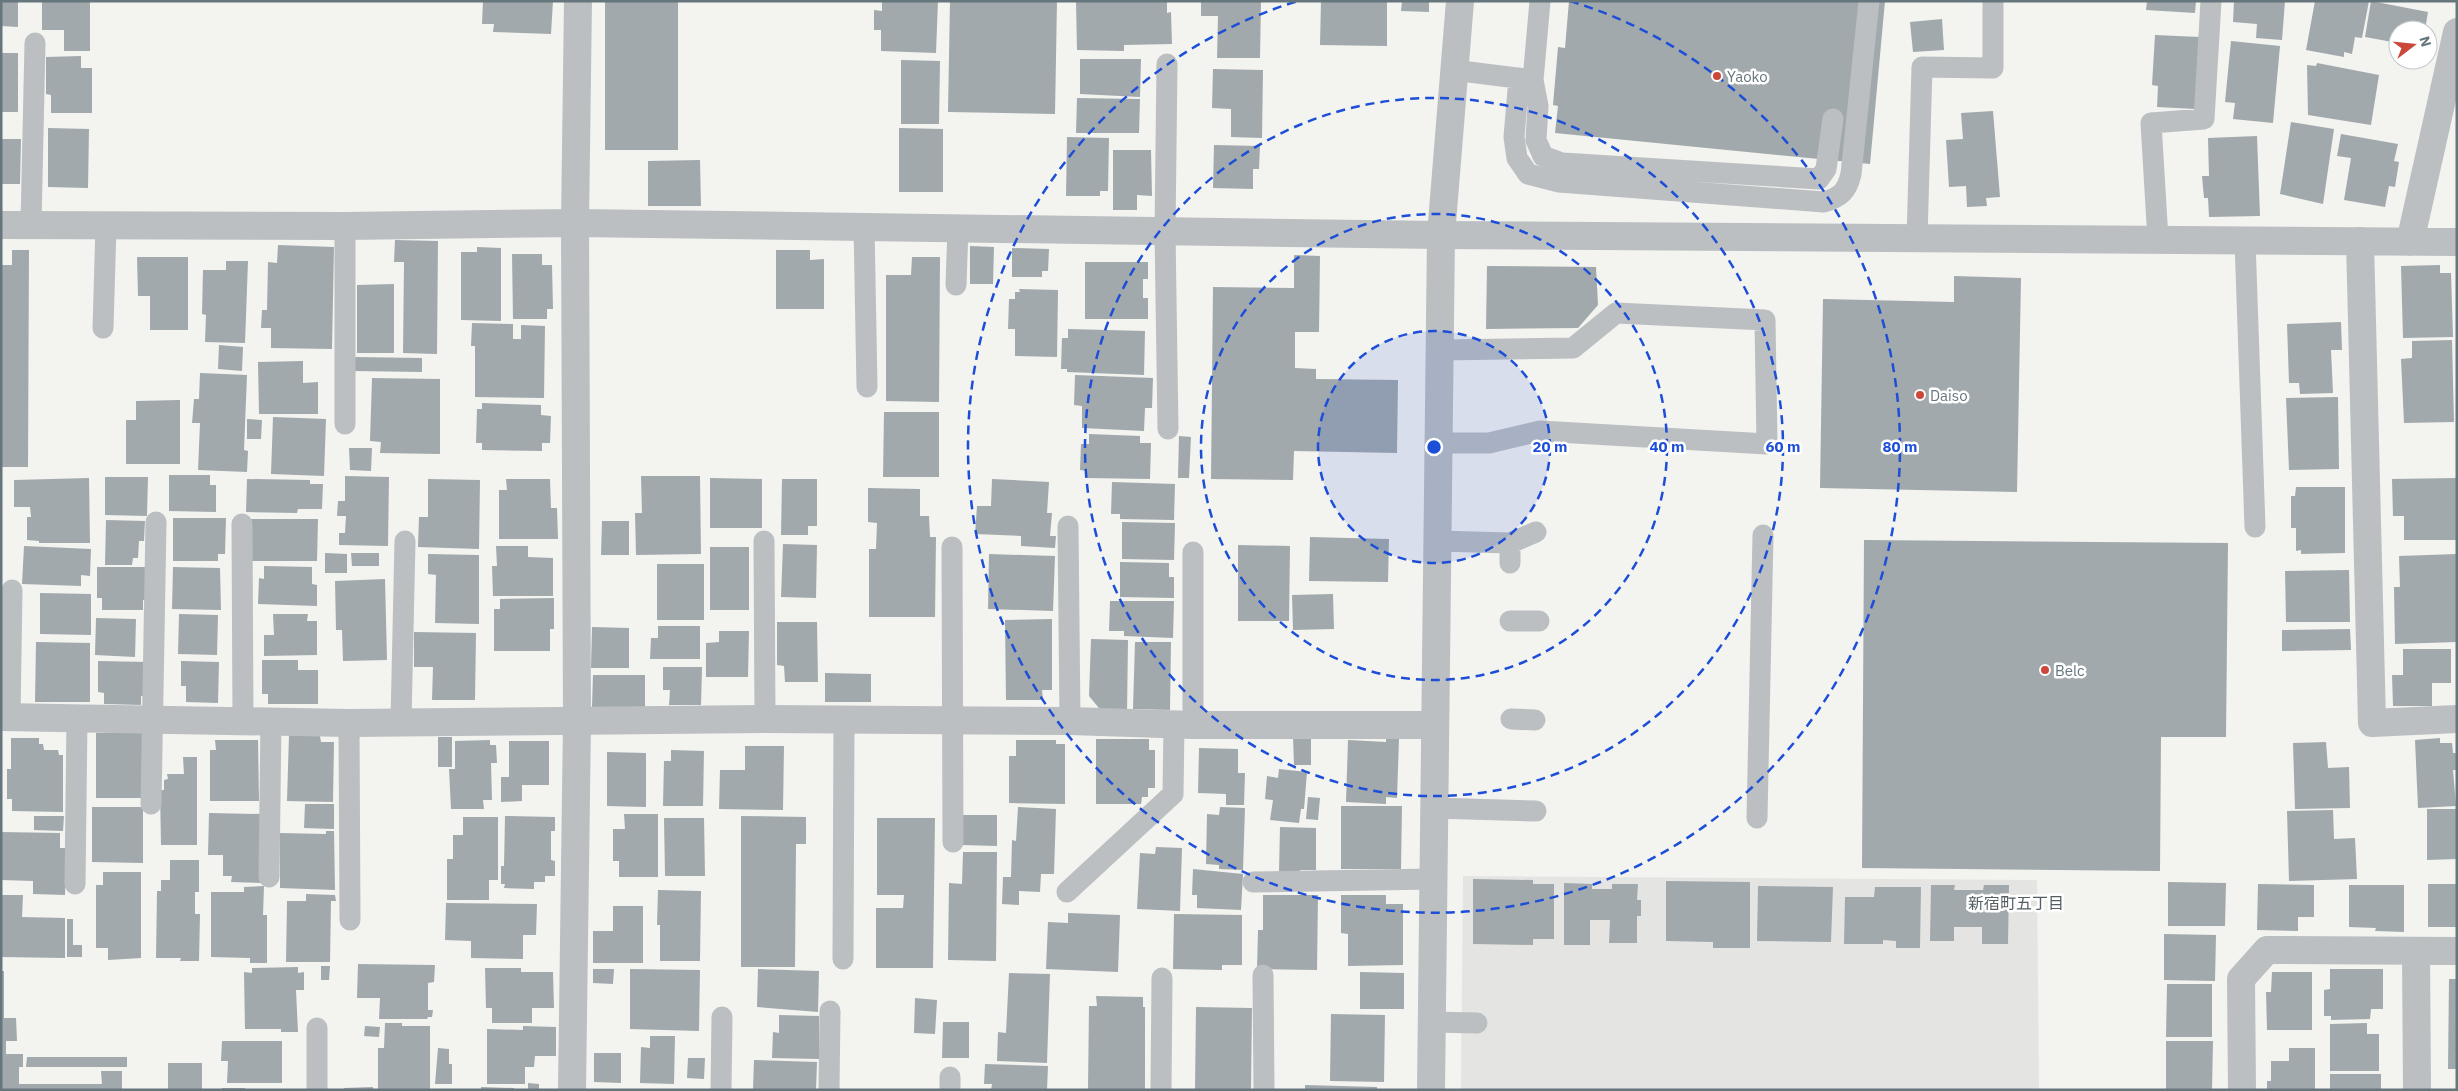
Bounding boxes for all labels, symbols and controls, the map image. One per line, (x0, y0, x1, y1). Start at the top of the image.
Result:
north arrow (2388, 20, 2438, 70)
text: N (2415, 34, 2436, 49)
place label: Yaoko (1727, 67, 1768, 86)
marker: Yaoko (1711, 70, 1723, 82)
place label: Daiso (1930, 386, 1968, 405)
marker: Daiso (1914, 389, 1926, 401)
text: 20 m (1533, 437, 1567, 456)
text: 40 m (1650, 437, 1684, 456)
text: 60 m (1766, 437, 1800, 456)
text: 80 m (1883, 437, 1917, 456)
centre of rings (1425, 438, 1443, 456)
place label: Belc (2055, 661, 2085, 680)
marker: Belc (2039, 664, 2051, 676)
district label: 新宿町五丁目 (1968, 893, 2064, 913)

